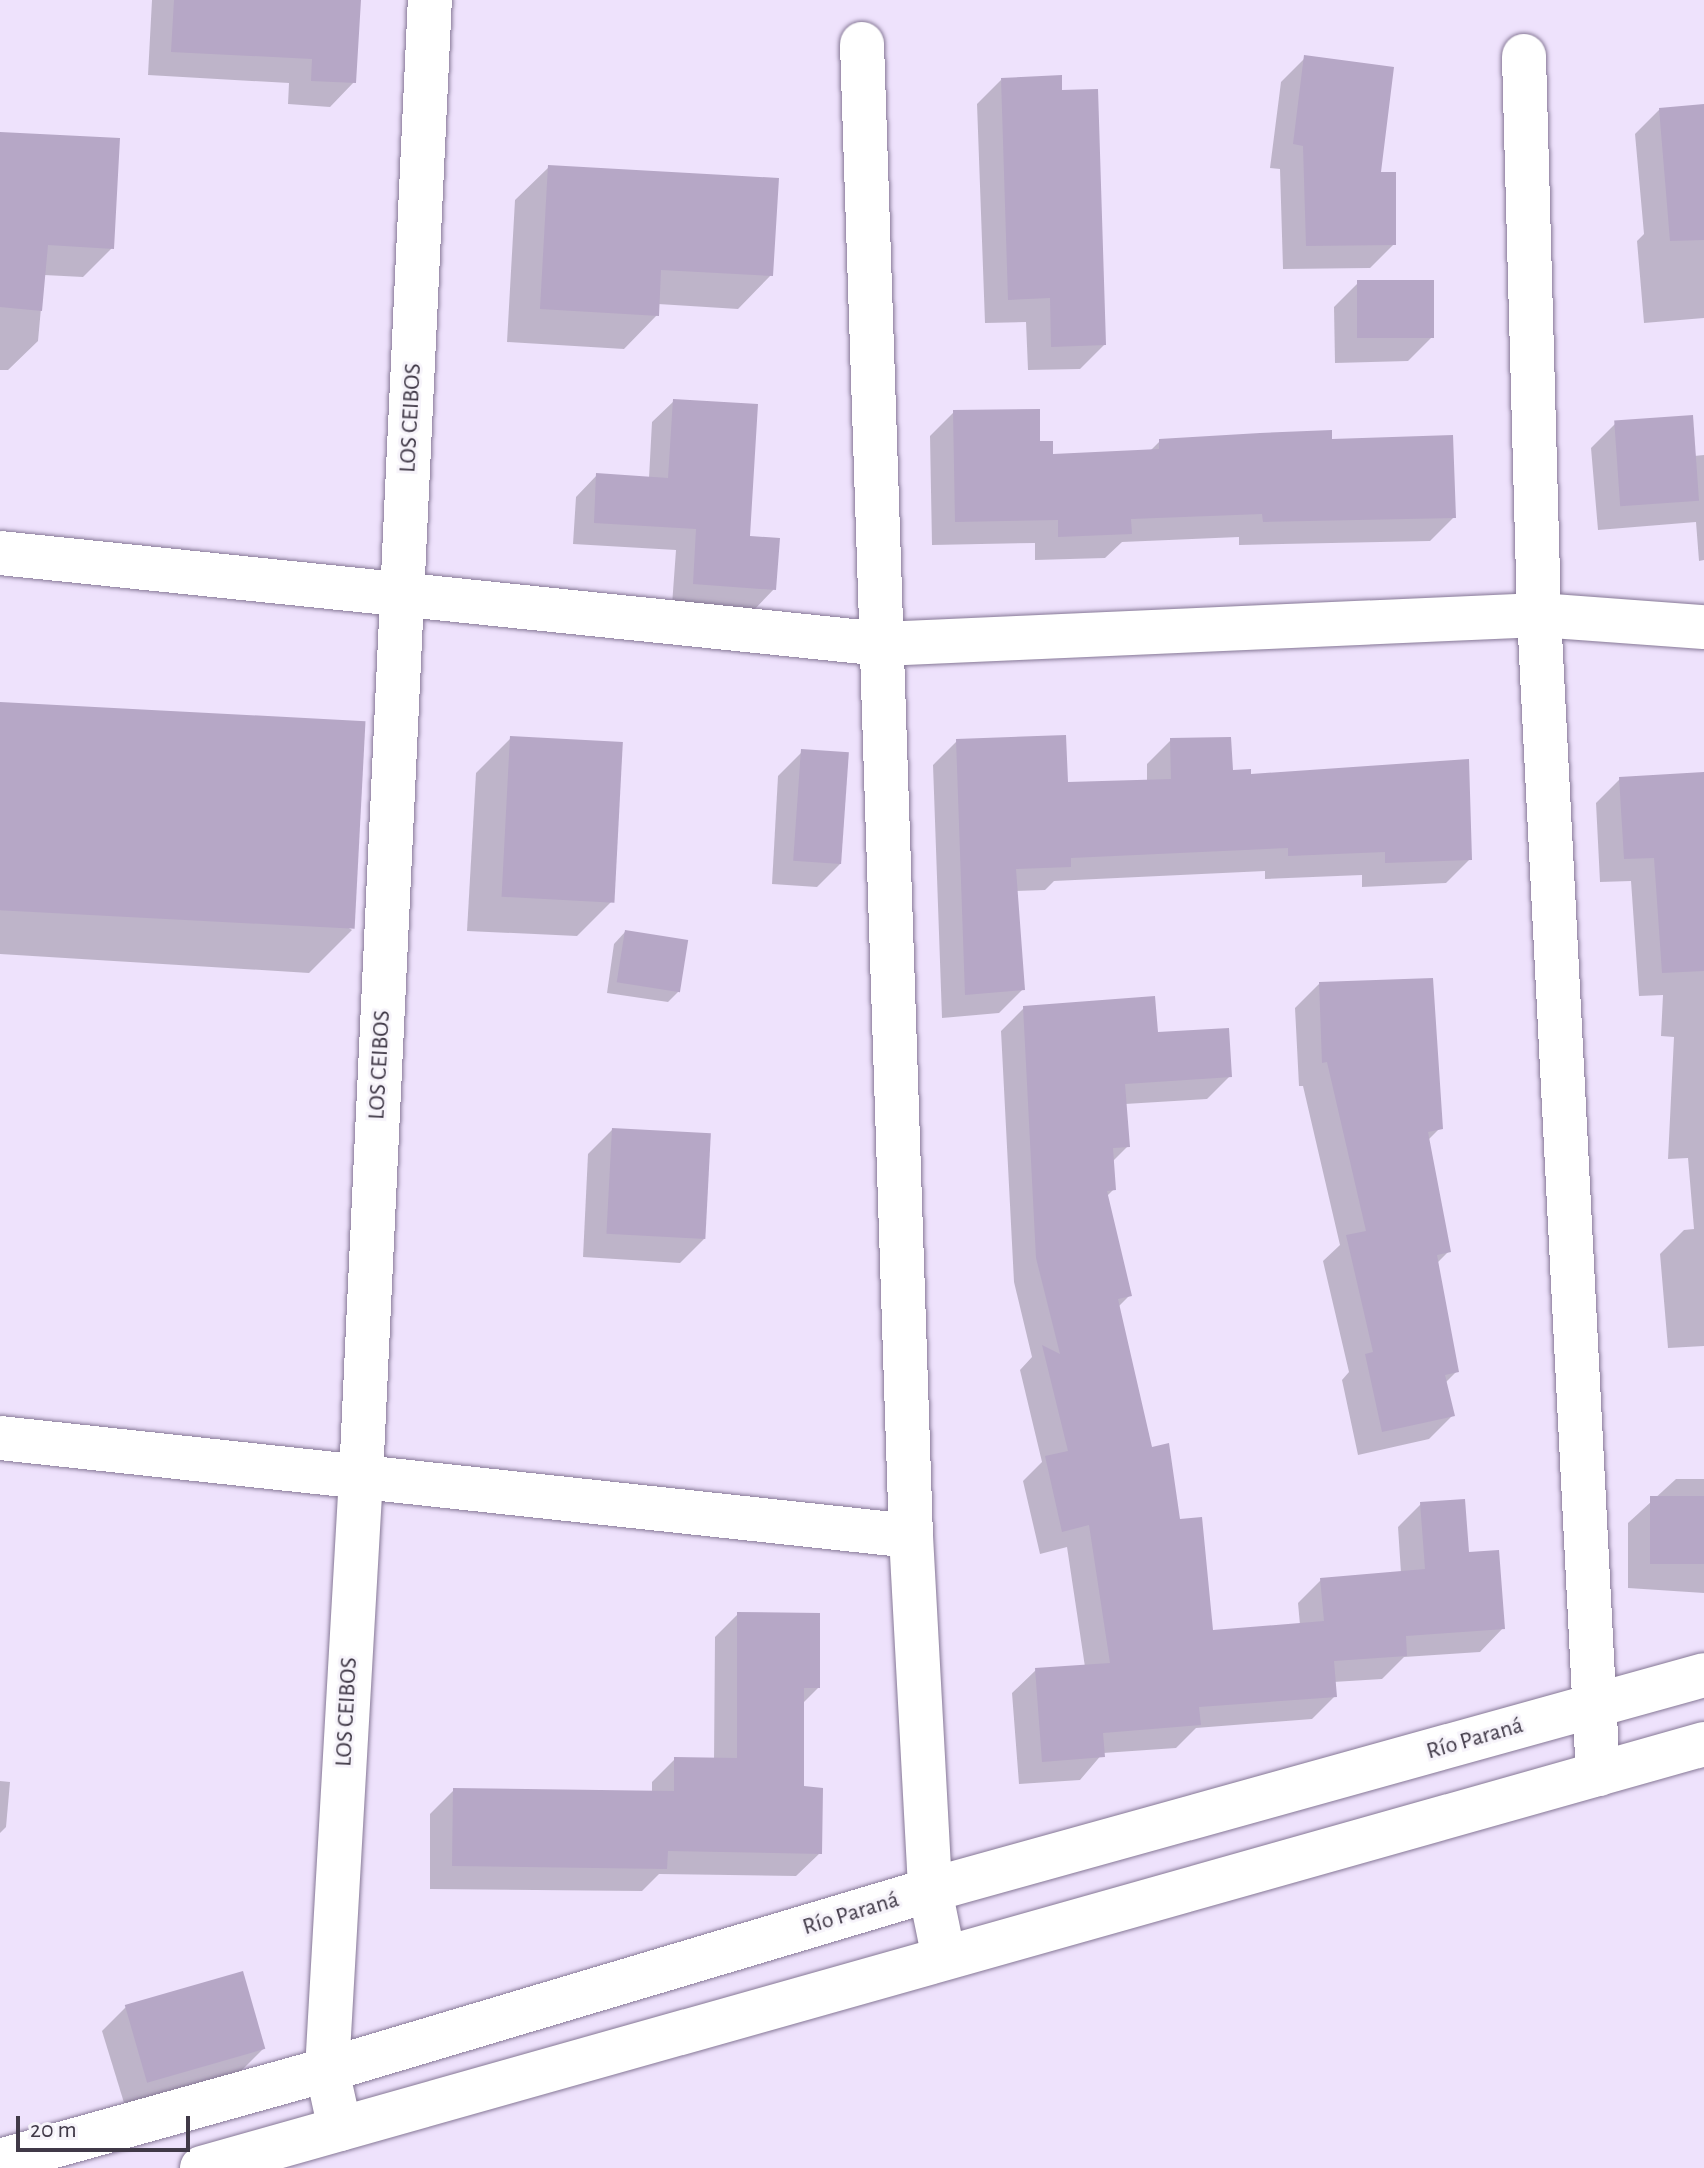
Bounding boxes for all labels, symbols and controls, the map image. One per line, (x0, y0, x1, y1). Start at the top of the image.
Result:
street label: LOS CEIBOS (394, 363, 428, 473)
street label: LOS CEIBOS (363, 1010, 397, 1120)
street label: LOS CEIBOS (330, 1657, 364, 1767)
street label: Río Paraná (1423, 1711, 1527, 1767)
street label: Río Paraná (799, 1886, 903, 1942)
scale bar (20, 2100, 194, 2150)
text: 20 m (30, 2118, 77, 2142)

